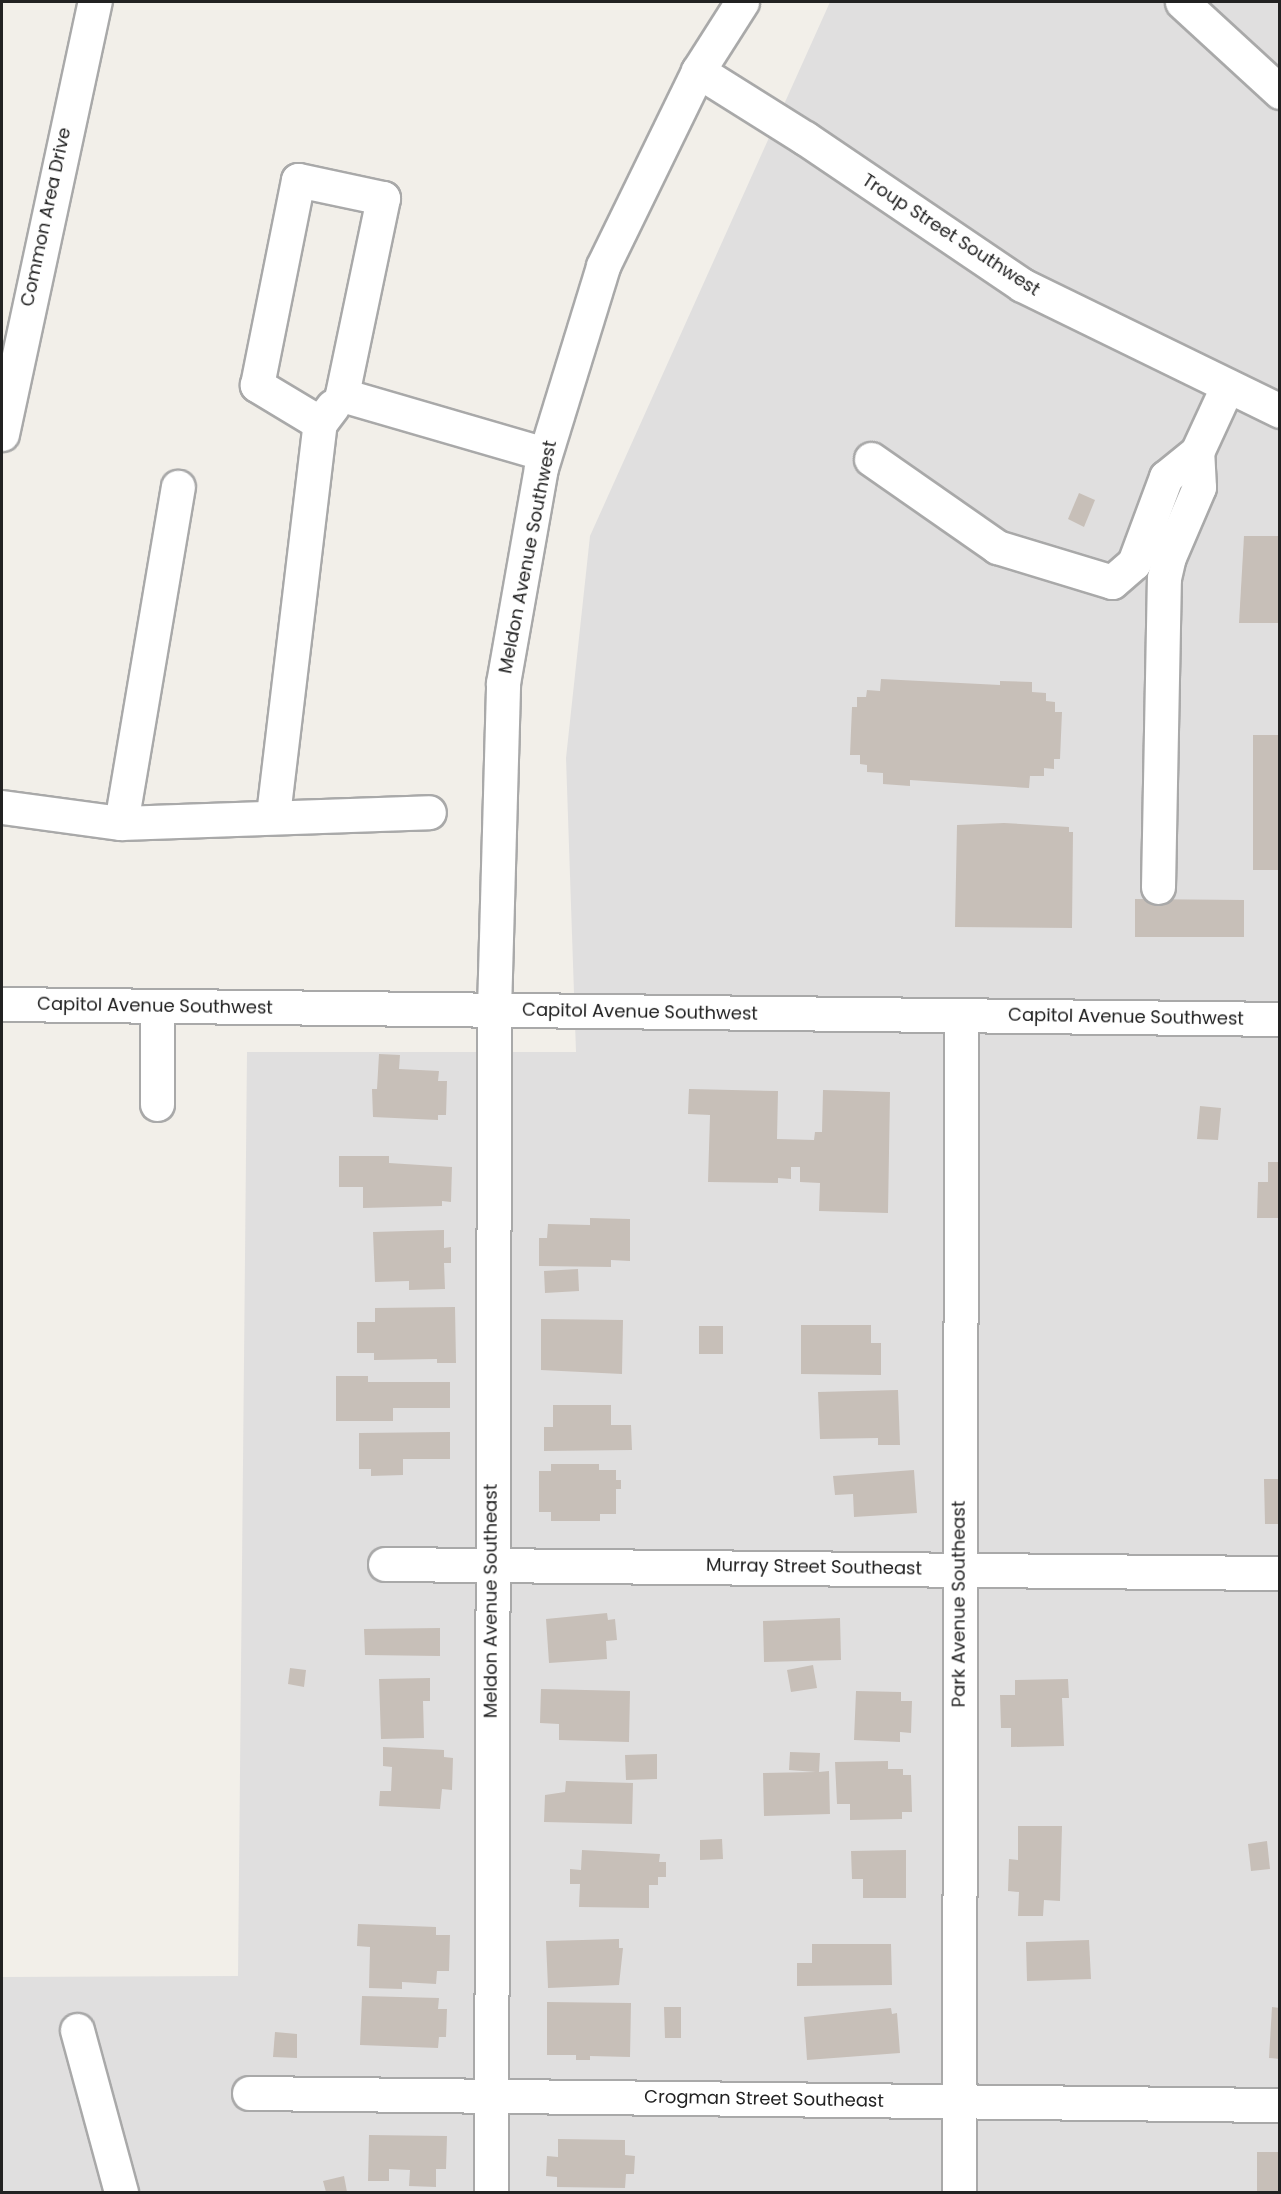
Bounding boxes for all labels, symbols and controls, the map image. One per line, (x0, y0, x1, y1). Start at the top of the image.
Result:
street label: Common Area Drive (16, 126, 76, 308)
street label: Troup Street Southwest (858, 169, 1044, 301)
street label: Meldon Avenue Southwest (495, 439, 561, 675)
street label: Capitol Avenue Southwest (37, 993, 273, 1019)
street label: Capitol Avenue Southwest (522, 999, 758, 1025)
street label: Capitol Avenue Southwest (1008, 1004, 1244, 1030)
street label: Meldon Avenue Southeast (480, 1484, 502, 1718)
street label: Park Avenue Southeast (948, 1501, 970, 1707)
street label: Murray Street Southeast (706, 1554, 922, 1580)
street label: Crogman Street Southeast (644, 2086, 884, 2112)

